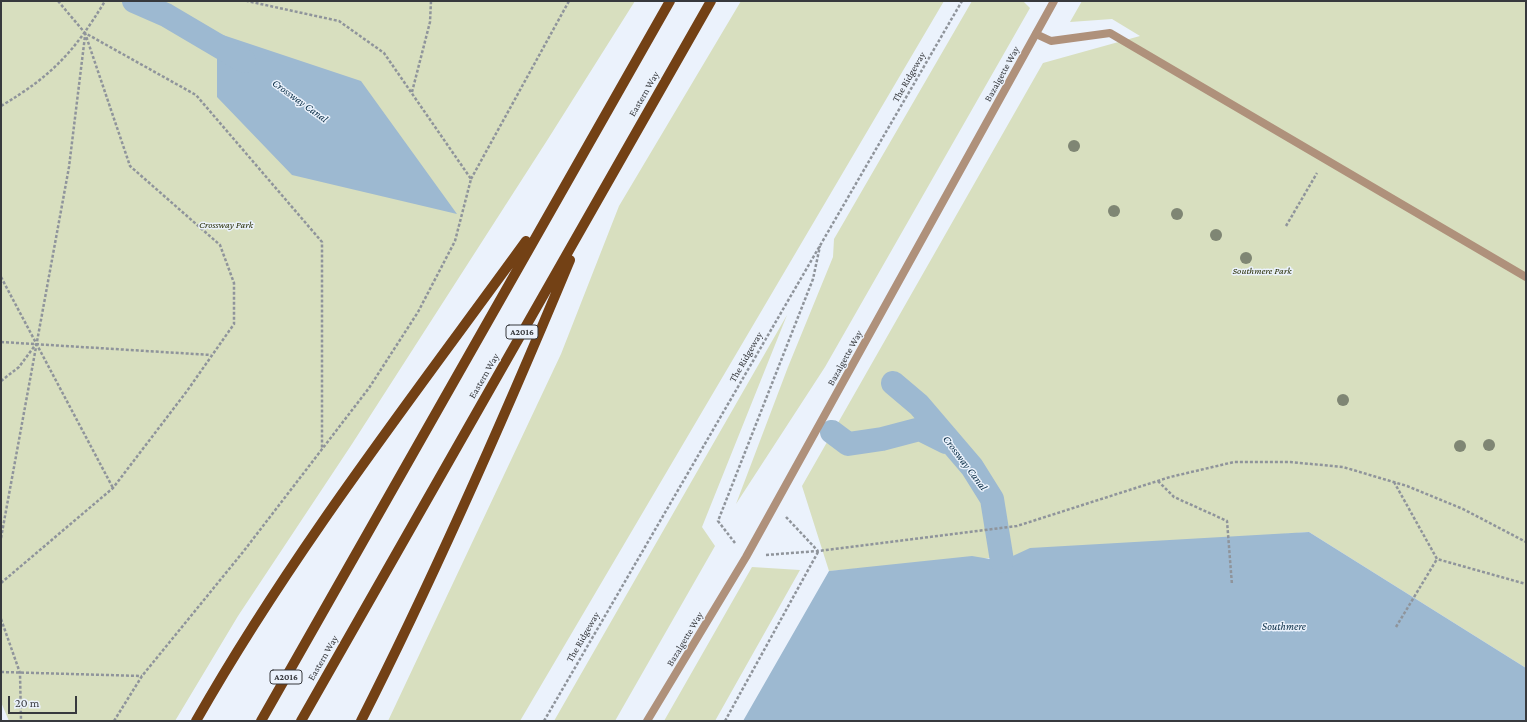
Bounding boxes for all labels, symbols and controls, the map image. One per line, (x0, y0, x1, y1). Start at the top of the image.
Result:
street label: Bazalgette Way (982, 44, 1022, 104)
street label: The Ridgeway (890, 50, 928, 104)
street label: Eastern Way (626, 69, 662, 119)
water label: Crossway Canal (270, 76, 330, 126)
park label: Crossway Park (199, 219, 253, 231)
park label: Southmere Park (1232, 265, 1292, 277)
road number: A2016 (506, 325, 538, 339)
street label: Bazalgette Way (825, 328, 865, 388)
street label: The Ridgeway (727, 330, 765, 384)
street label: Eastern Way (466, 351, 502, 401)
water label: Crossway Canal (940, 433, 990, 493)
street label: The Ridgeway (564, 610, 602, 664)
street label: Bazalgette Way (664, 610, 706, 668)
water label: Southmere (1262, 620, 1306, 634)
street label: Eastern Way (305, 633, 341, 683)
road number: A2016 (270, 670, 302, 684)
scale bar (10, 688, 79, 714)
text: 20 m (15, 696, 39, 710)

